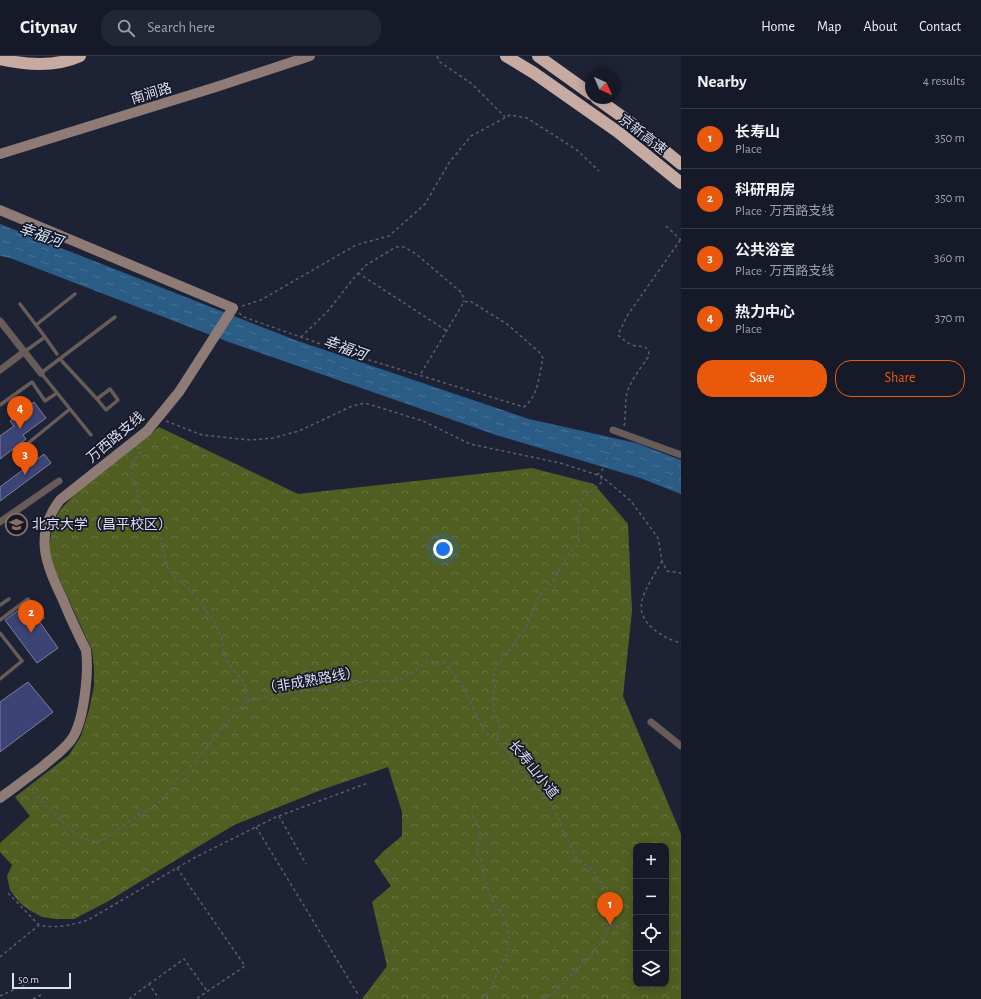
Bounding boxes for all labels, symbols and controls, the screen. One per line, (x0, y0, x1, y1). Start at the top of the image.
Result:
search box (101, 10, 381, 46)
icon: search (115, 17, 137, 39)
text: Citynav (20, 18, 77, 37)
text: Search here (147, 20, 215, 35)
text: Home (761, 20, 795, 34)
text: Map (817, 20, 841, 34)
text: About (863, 20, 897, 34)
text: Contact (919, 20, 961, 34)
north arrow (585, 68, 621, 104)
text: Nearby (697, 73, 747, 90)
text: 4 results (923, 75, 965, 88)
street label: 南涧路 (129, 80, 173, 107)
street label: 京新高速 (616, 111, 669, 158)
text: 长寿山 (735, 125, 780, 140)
text: 1 (708, 132, 712, 145)
text: 350 m (935, 132, 965, 145)
text: Place (735, 143, 762, 156)
text: 科研用房 (735, 183, 795, 198)
text: 2 (707, 192, 713, 205)
text: 350 m (935, 192, 965, 205)
text: Place · 万西路支线 (735, 205, 834, 218)
water label: 幸福河 (17, 220, 68, 251)
text: 公共浴室 (735, 243, 795, 258)
text: 3 (707, 252, 713, 265)
text: 360 m (934, 252, 965, 265)
text: Place · 万西路支线 (735, 265, 834, 278)
text: 热力中心 (735, 305, 795, 320)
text: 4 (707, 312, 713, 325)
text: 370 m (935, 312, 965, 325)
text: Place (735, 323, 762, 336)
water label: 幸福河 (321, 333, 372, 364)
button: Save (697, 360, 827, 397)
button: Share (835, 360, 965, 397)
pin: 4 (7, 396, 33, 429)
street label: 万西路支线 (84, 409, 147, 466)
pin: 3 (12, 442, 38, 475)
school or university icon: 北京大学（昌平校区） (3, 511, 29, 537)
place label: 北京大学（昌平校区） (32, 516, 172, 532)
your location (433, 539, 453, 559)
pin: 2 (18, 600, 44, 633)
street label: （非成熟路线） (261, 664, 361, 696)
street label: 长寿山小道 (506, 737, 562, 801)
map controls (633, 843, 669, 987)
button: + (633, 843, 669, 879)
button: − (633, 879, 669, 915)
pin: 1 (597, 892, 623, 925)
button: locate (633, 915, 669, 951)
button: layers (633, 951, 669, 987)
scale bar (12, 971, 71, 990)
text: 50 m (18, 974, 39, 985)

